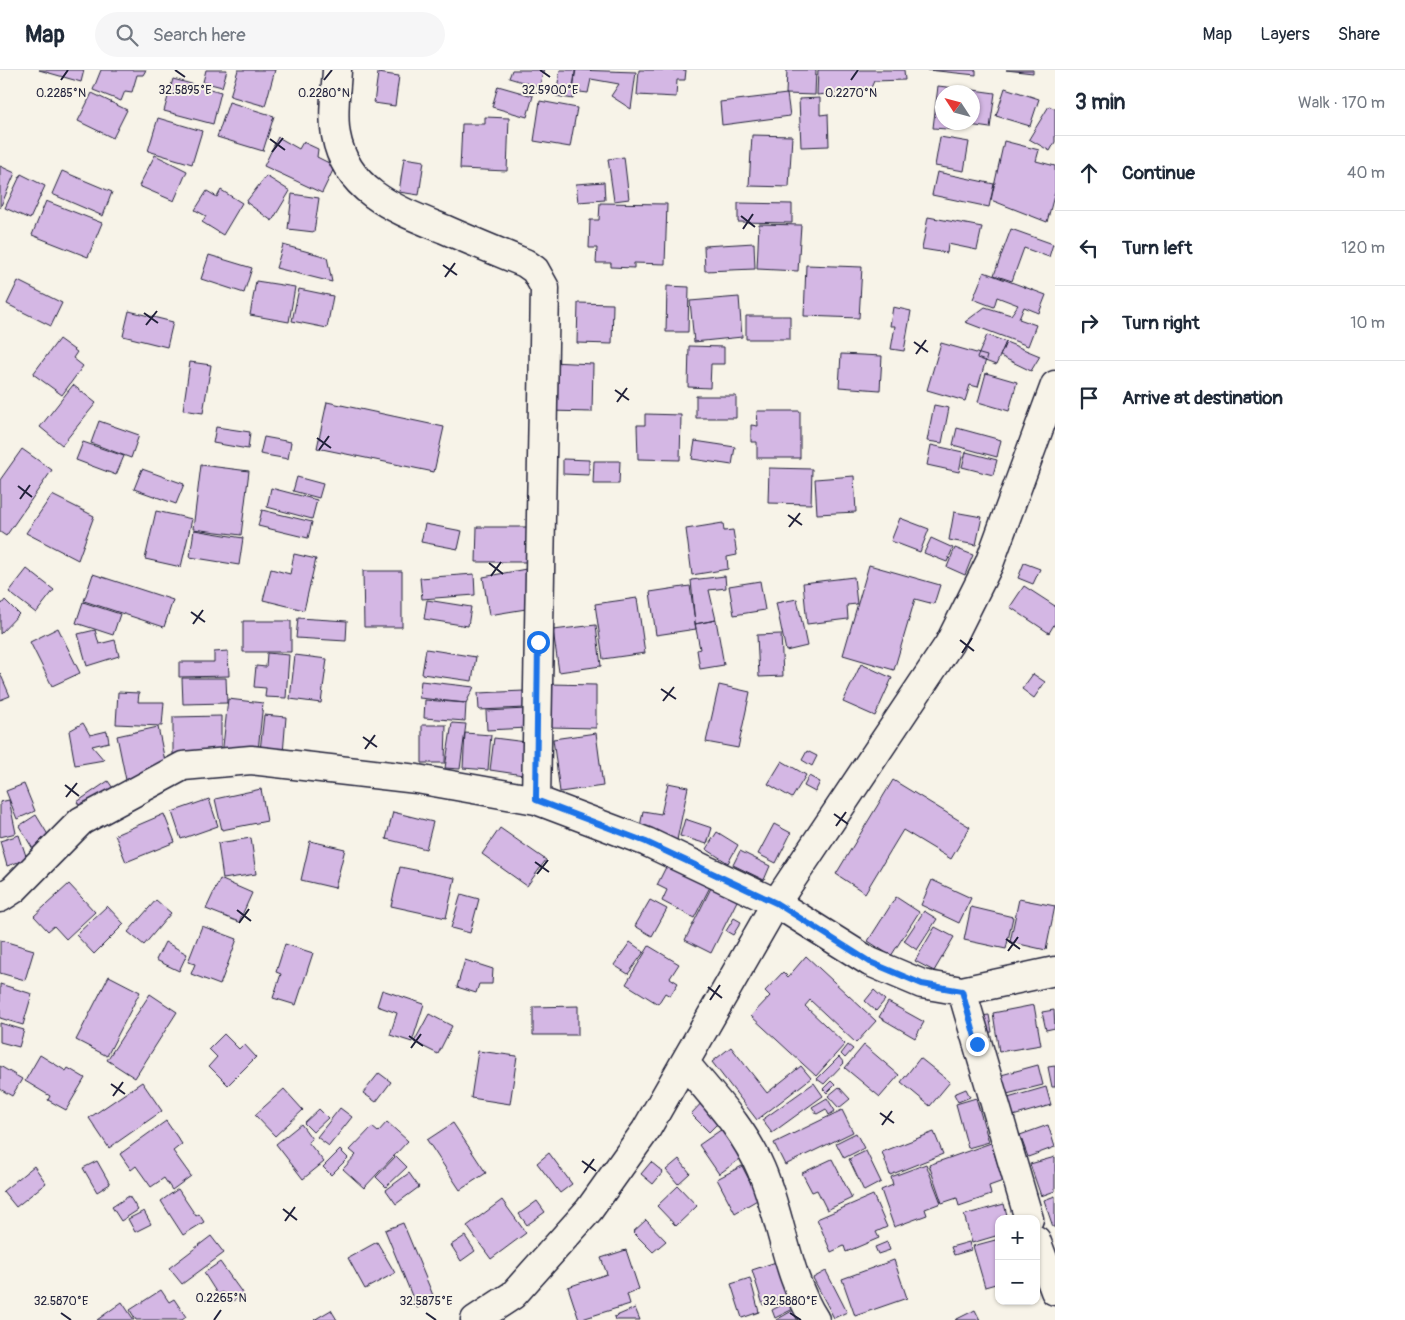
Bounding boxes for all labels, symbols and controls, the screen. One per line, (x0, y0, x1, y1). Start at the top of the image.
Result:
search box (95, 12, 445, 57)
text: Map (25, 20, 65, 49)
icon: search (113, 21, 141, 49)
text: Search here (153, 23, 246, 47)
text: Map (1203, 23, 1232, 46)
text: Layers (1260, 23, 1310, 46)
text: Share (1338, 23, 1380, 46)
text: 32.5895°E (159, 83, 211, 98)
text: 32.5900°E (522, 83, 578, 98)
north arrow (935, 85, 980, 130)
text: 0.2285°N (36, 86, 86, 101)
text: 0.2280°N (298, 86, 350, 101)
text: 0.2270°N (825, 86, 877, 101)
text: 3 min (1075, 89, 1125, 116)
text: Walk · 170 m (1298, 93, 1385, 113)
icon: ahead (1075, 159, 1103, 187)
text: Continue (1122, 161, 1195, 185)
text: 40 m (1347, 163, 1385, 183)
icon: left (1075, 234, 1103, 262)
text: Turn left (1122, 236, 1192, 260)
text: 120 m (1341, 238, 1385, 258)
icon: right (1075, 309, 1103, 337)
text: Turn right (1122, 311, 1200, 335)
text: 10 m (1350, 313, 1385, 333)
icon: arrive (1075, 384, 1103, 412)
text: Arrive at destination (1122, 386, 1283, 410)
route start (527, 631, 550, 654)
route end (966, 1033, 989, 1056)
map controls (995, 1215, 1040, 1305)
button: + (995, 1215, 1040, 1260)
button: − (995, 1260, 1040, 1305)
text: 0.2265°N (195, 1291, 247, 1306)
text: 32.5870°E (34, 1294, 88, 1309)
text: 32.5875°E (400, 1294, 452, 1309)
text: 32.5880°E (763, 1294, 817, 1309)

